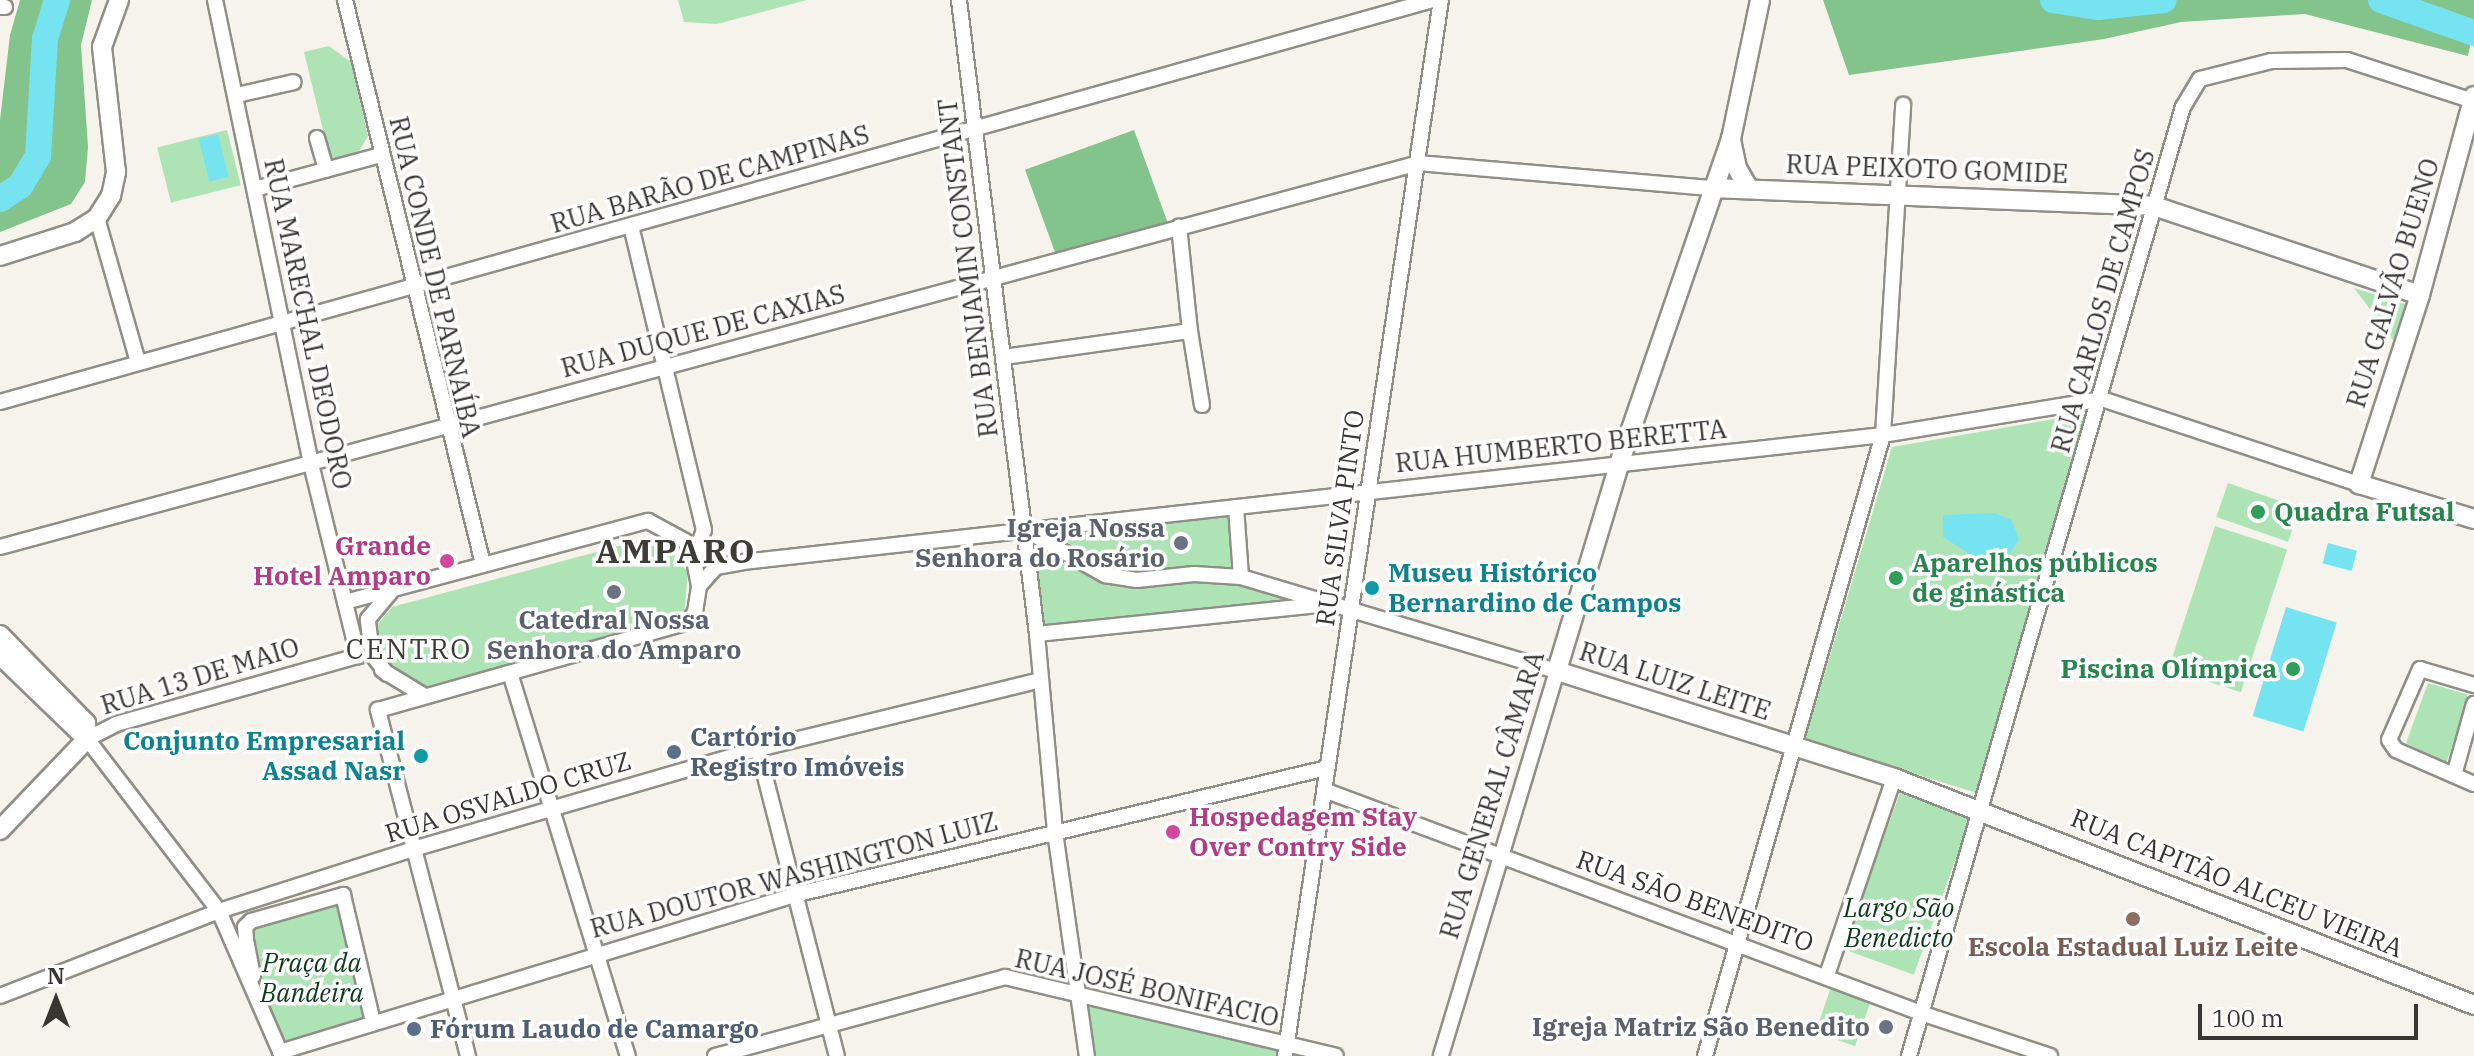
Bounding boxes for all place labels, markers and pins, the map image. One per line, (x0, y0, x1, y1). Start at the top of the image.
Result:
place label: Quadra Futsal (2274, 496, 2455, 528)
marker: Quadra Futsal (2249, 503, 2267, 521)
place label: Igreja Nossa Senhora do Rosário (915, 512, 1165, 574)
place label: Grande Hotel Amparo (253, 530, 431, 592)
marker: Igreja Nossa Senhora do Rosário (1172, 534, 1190, 552)
place label: Aparelhos públicos de ginástica (1912, 547, 2158, 608)
marker: Grande Hotel Amparo (438, 552, 456, 570)
place label: Museu Histórico Bernardino de Campos (1388, 557, 1681, 618)
marker: Aparelhos públicos de ginástica (1887, 569, 1905, 587)
marker: Museu Histórico Bernardino de Campos (1363, 579, 1381, 597)
marker: Catedral Nossa Senhora do Amparo (605, 583, 623, 601)
place label: Catedral Nossa Senhora do Amparo (487, 604, 741, 666)
place label: Piscina Olímpica (2061, 653, 2277, 685)
marker: Piscina Olímpica (2284, 660, 2302, 678)
place label: Cartório Registro Imóveis (690, 721, 905, 782)
place label: Conjunto Empresarial Assad Nasr (123, 725, 405, 786)
marker: Cartório Registro Imóveis (665, 743, 683, 761)
marker: Conjunto Empresarial Assad Nasr (412, 747, 430, 765)
place label: Hospedagem Stay Over Contry Side (1189, 801, 1417, 862)
marker: Hospedagem Stay Over Contry Side (1164, 823, 1182, 841)
marker: Escola Estadual Luiz Leite (2124, 910, 2142, 928)
place label: Escola Estadual Luiz Leite (1968, 931, 2298, 963)
place label: Igreja Matriz São Benedito (1532, 1011, 1870, 1043)
place label: Fórum Laudo de Camargo (430, 1013, 759, 1045)
marker: Igreja Matriz São Benedito (1877, 1018, 1895, 1036)
marker: Fórum Laudo de Camargo (405, 1020, 423, 1038)

